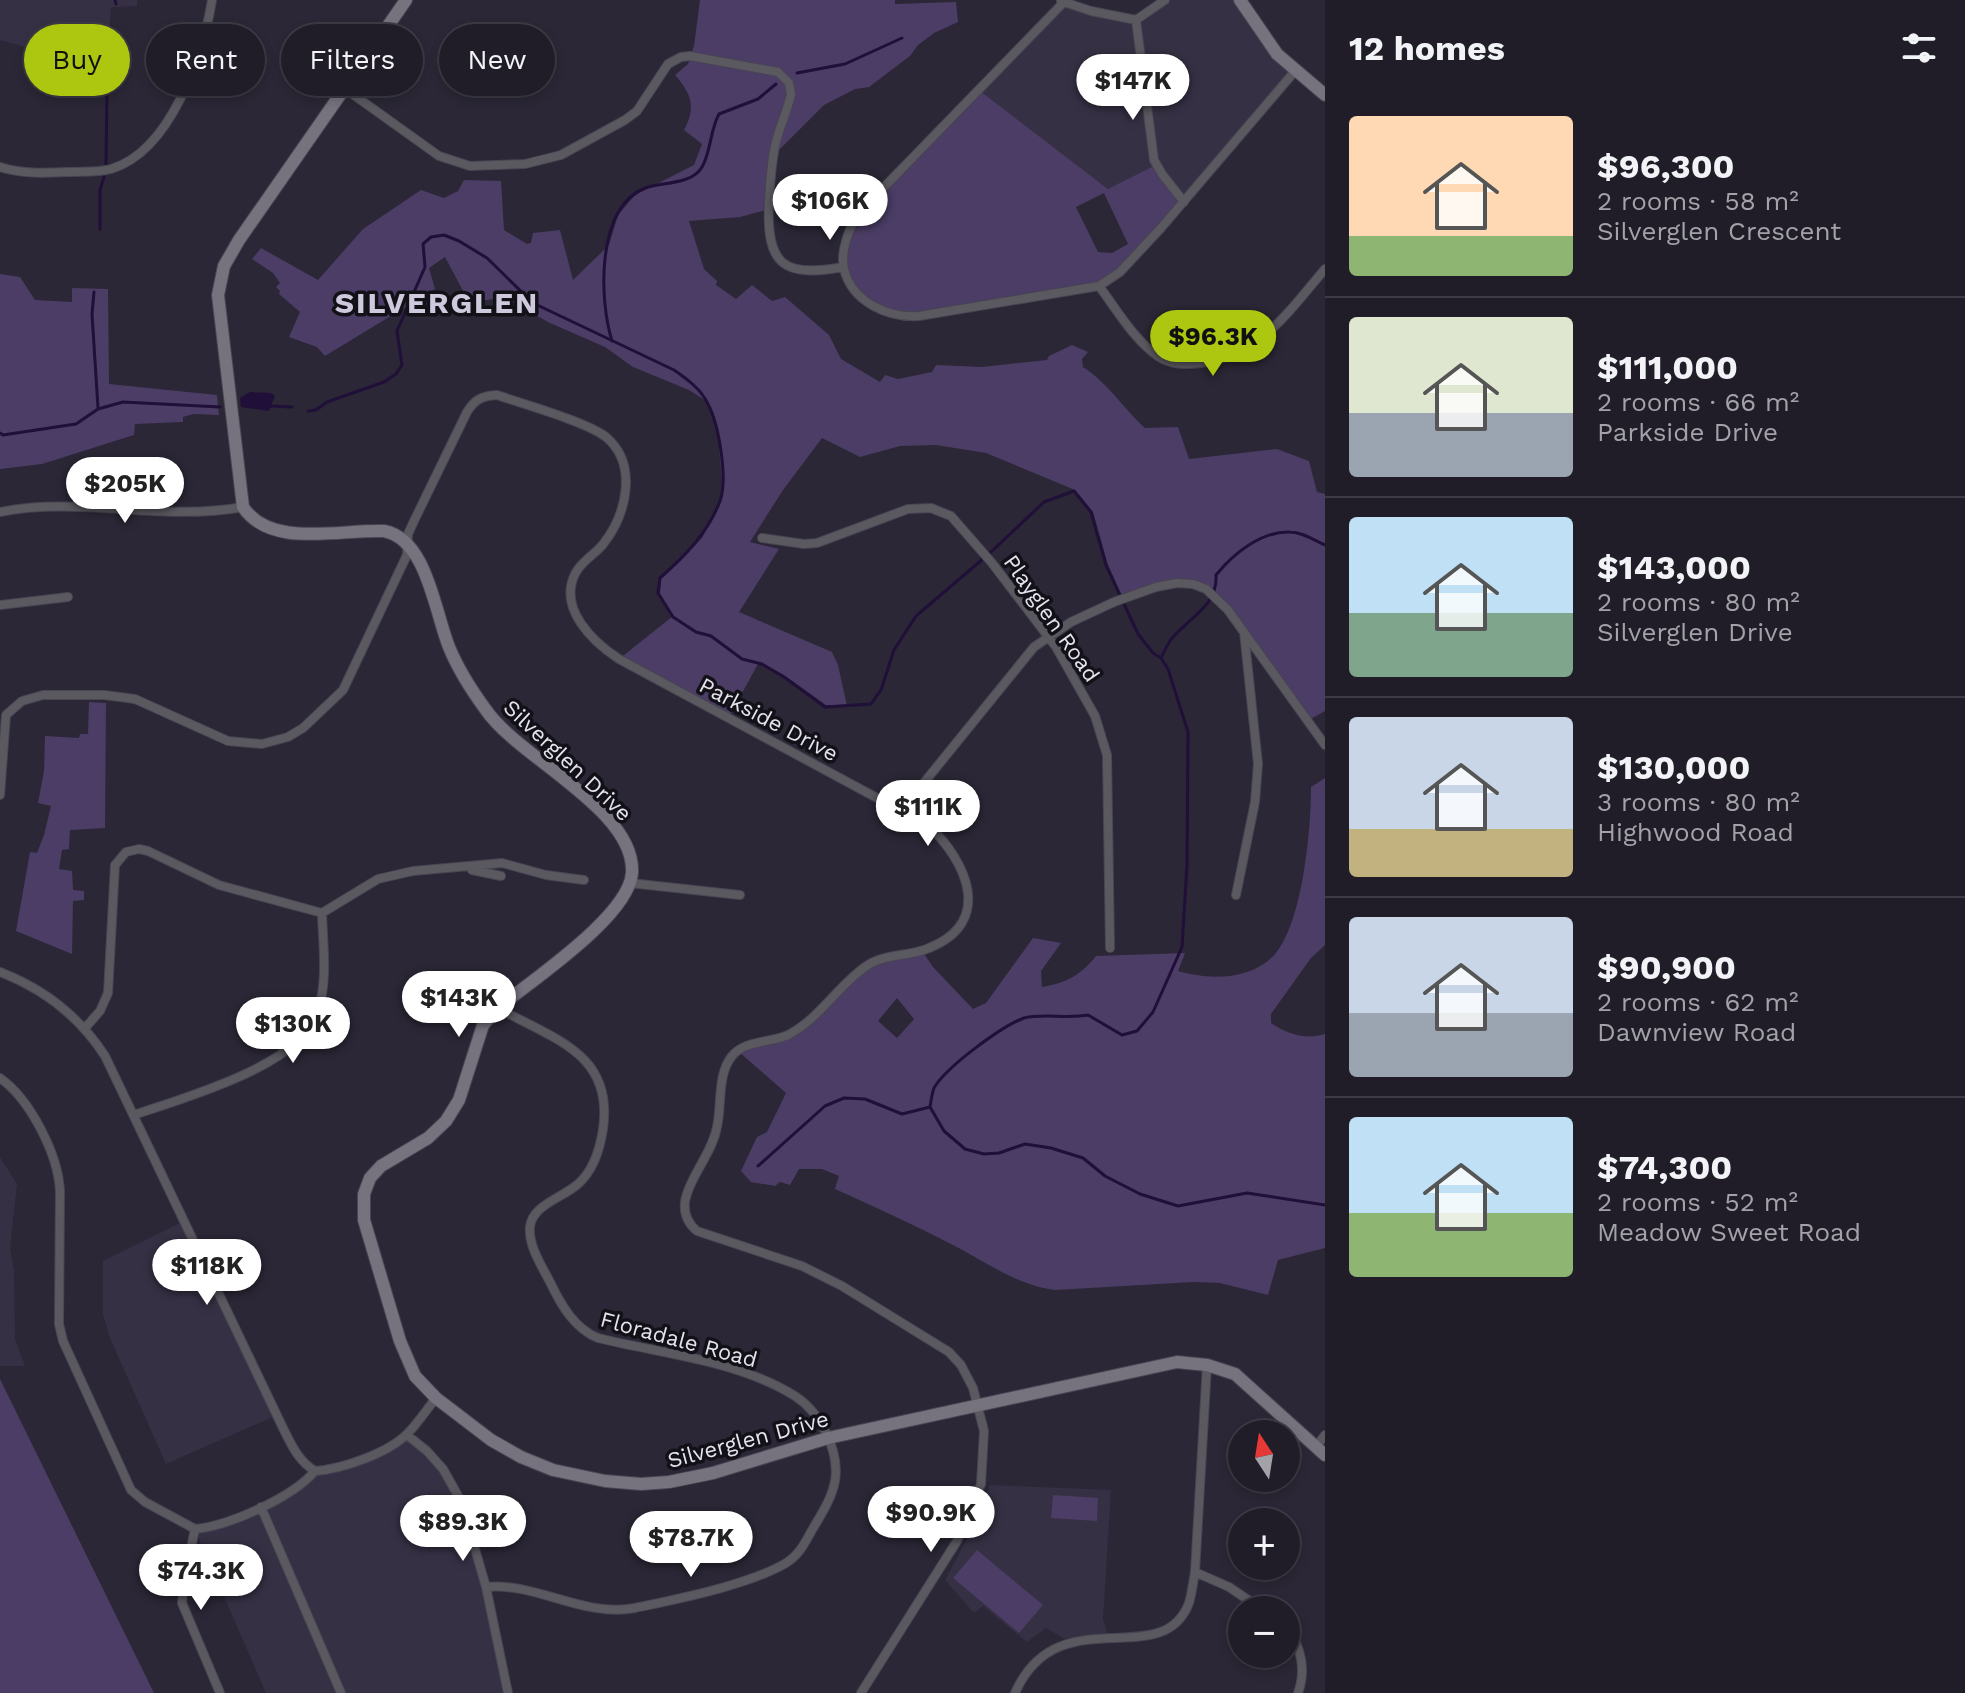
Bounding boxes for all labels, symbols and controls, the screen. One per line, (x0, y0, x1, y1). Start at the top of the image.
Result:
chip: Buy (24, 24, 130, 96)
chip: Rent (146, 24, 265, 96)
chip: Filters (281, 24, 423, 96)
chip: New (439, 24, 555, 96)
icon: filters (1897, 26, 1941, 70)
text: 12 homes (1349, 28, 1505, 68)
pin: $147K (1077, 54, 1189, 122)
text: $147K (1094, 65, 1172, 95)
text: $96,300 (1597, 146, 1735, 186)
icon: home (1413, 148, 1509, 244)
pin: $106K (774, 174, 886, 242)
text: $106K (791, 185, 869, 215)
text: 2 rooms · 58 m² (1597, 186, 1799, 216)
text: Silverglen Crescent (1597, 216, 1841, 246)
district label: SILVERGLEN (335, 285, 539, 320)
pin: $96.3K (1148, 310, 1278, 378)
text: $96.3K (1168, 321, 1258, 351)
text: $111,000 (1597, 347, 1738, 387)
icon: home (1413, 349, 1509, 445)
text: 2 rooms · 66 m² (1597, 387, 1799, 417)
text: Parkside Drive (1597, 417, 1778, 447)
pin: $205K (69, 457, 181, 525)
text: $205K (84, 468, 166, 498)
text: $143,000 (1597, 547, 1751, 587)
icon: home (1413, 549, 1509, 645)
street label: Playglen Road (999, 550, 1105, 687)
text: 2 rooms · 80 m² (1597, 587, 1800, 617)
text: Silverglen Drive (1597, 617, 1793, 647)
street label: Parkside Drive (695, 672, 842, 766)
street label: Silverglen Drive (499, 695, 637, 826)
text: $130,000 (1597, 747, 1750, 787)
icon: home (1413, 749, 1509, 845)
pin: $111K (872, 780, 984, 848)
text: 3 rooms · 80 m² (1597, 787, 1800, 817)
text: $111K (894, 791, 962, 821)
text: Highwood Road (1597, 817, 1794, 847)
text: $90,900 (1597, 947, 1736, 987)
icon: home (1413, 949, 1509, 1045)
pin: $143K (403, 971, 515, 1039)
text: $143K (420, 982, 498, 1012)
text: 2 rooms · 62 m² (1597, 987, 1799, 1017)
pin: $130K (237, 997, 349, 1065)
text: $130K (254, 1008, 332, 1038)
text: Dawnview Road (1597, 1017, 1796, 1047)
text: $74,300 (1597, 1147, 1732, 1187)
icon: home (1413, 1149, 1509, 1245)
text: 2 rooms · 52 m² (1597, 1187, 1798, 1217)
text: Meadow Sweet Road (1597, 1217, 1861, 1247)
pin: $118K (151, 1239, 263, 1307)
text: $118K (170, 1250, 244, 1280)
street label: Floradale Road (598, 1307, 760, 1372)
street label: Silverglen Drive (665, 1406, 831, 1473)
north arrow (1228, 1420, 1300, 1492)
map controls (1228, 1420, 1300, 1668)
pin: $90.9K (866, 1486, 996, 1554)
pin: $89.3K (398, 1495, 528, 1563)
text: $90.9K (886, 1497, 976, 1527)
text: $89.3K (418, 1506, 508, 1536)
button: + (1228, 1508, 1300, 1580)
pin: $78.7K (626, 1511, 756, 1579)
text: $78.7K (648, 1522, 734, 1552)
pin: $74.3K (136, 1544, 266, 1612)
text: $74.3K (157, 1555, 245, 1585)
button: − (1228, 1596, 1300, 1668)

